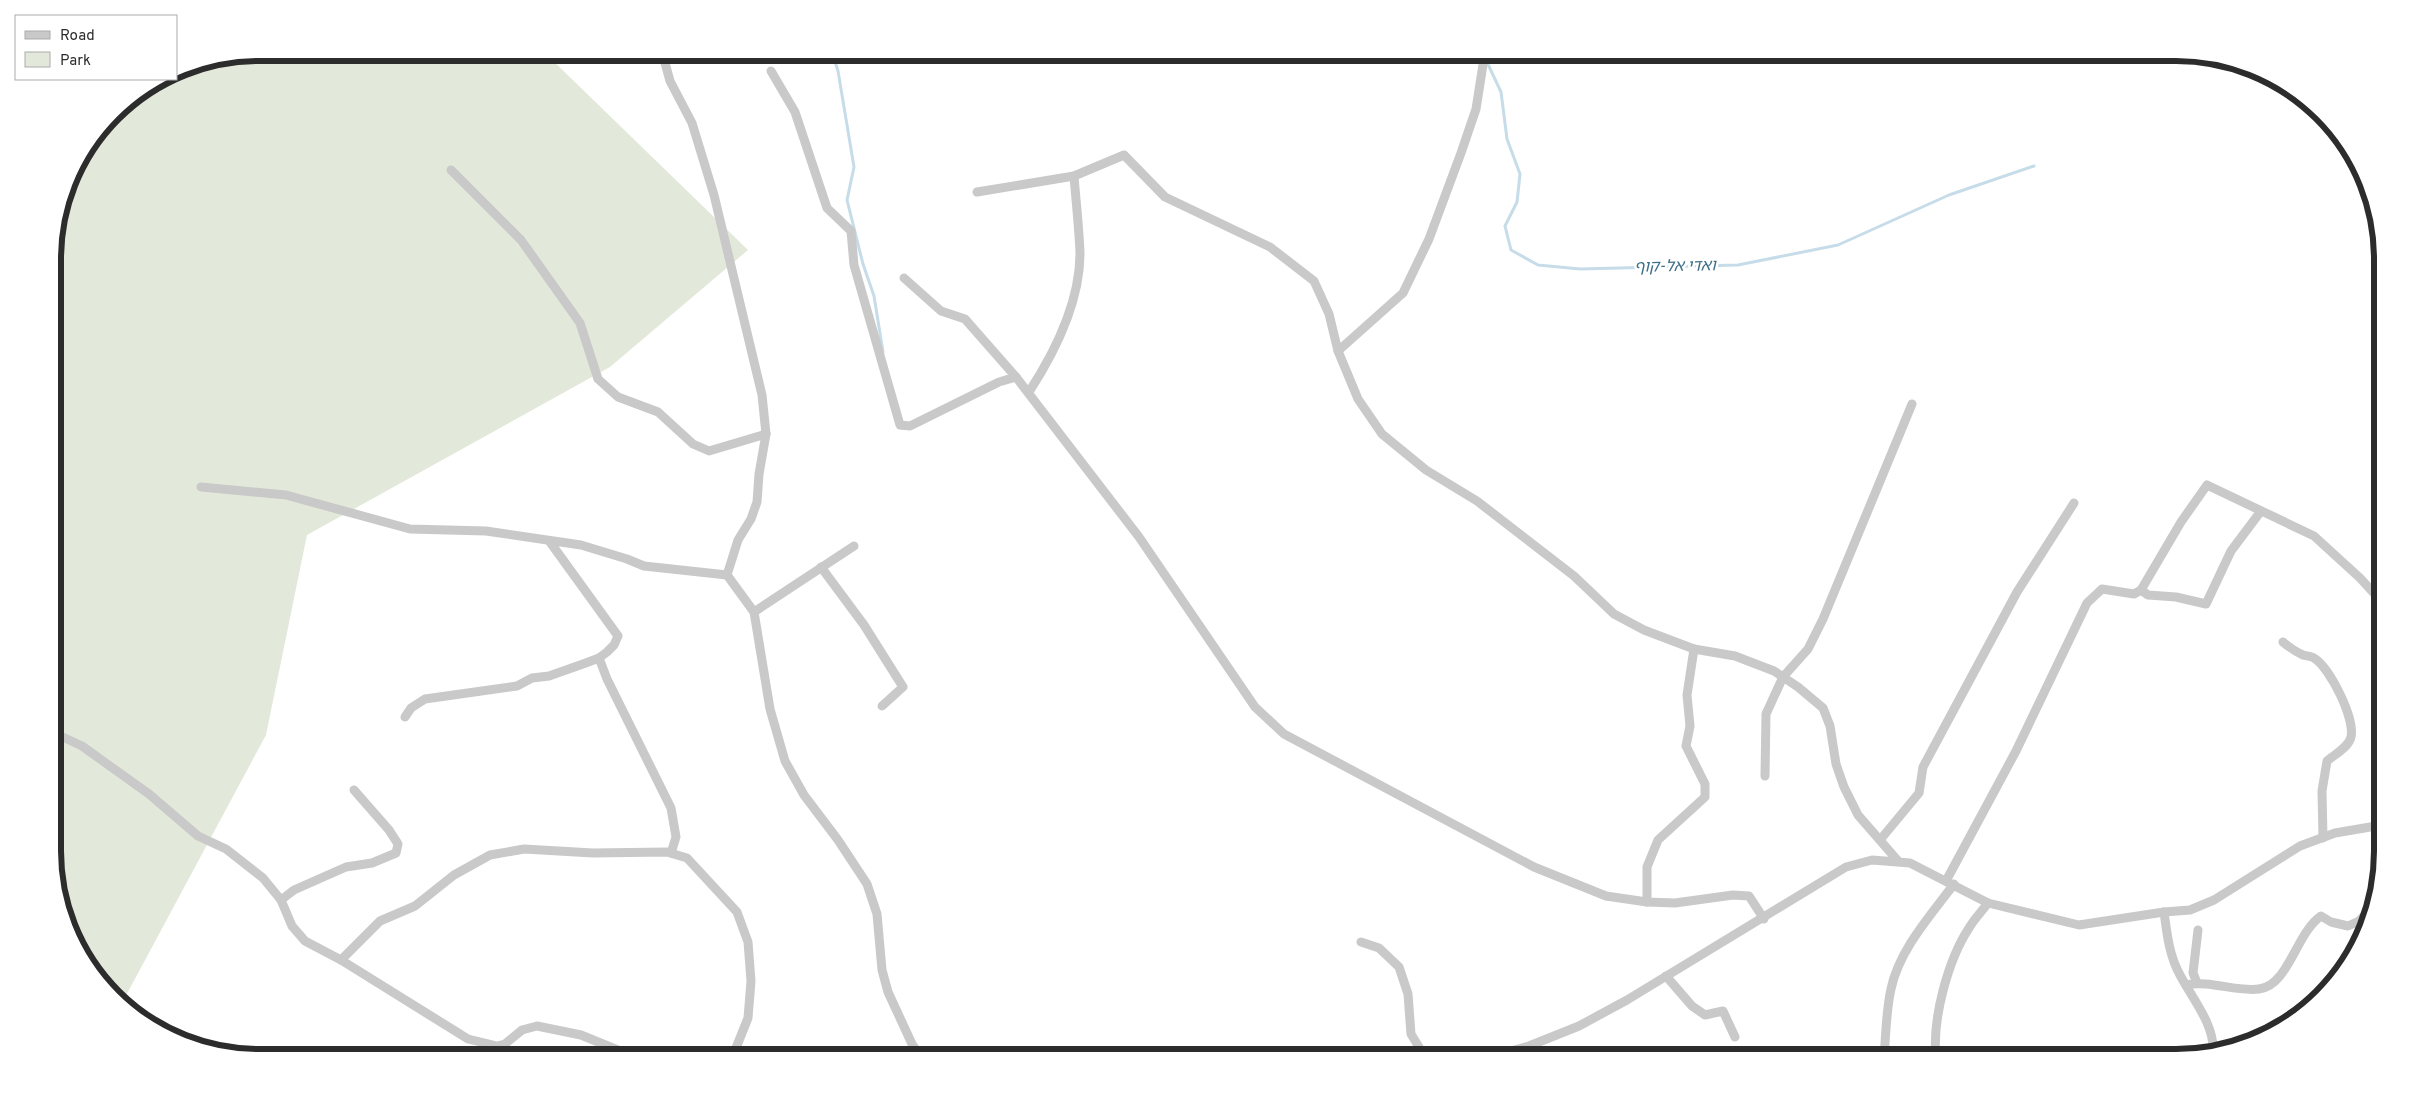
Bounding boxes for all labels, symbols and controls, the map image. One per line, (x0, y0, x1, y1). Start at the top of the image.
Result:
legend (15, 15, 178, 80)
text: Road (60, 27, 95, 46)
text: Park (60, 52, 91, 71)
water label: ואדי אל-קוף (1634, 256, 1717, 278)

